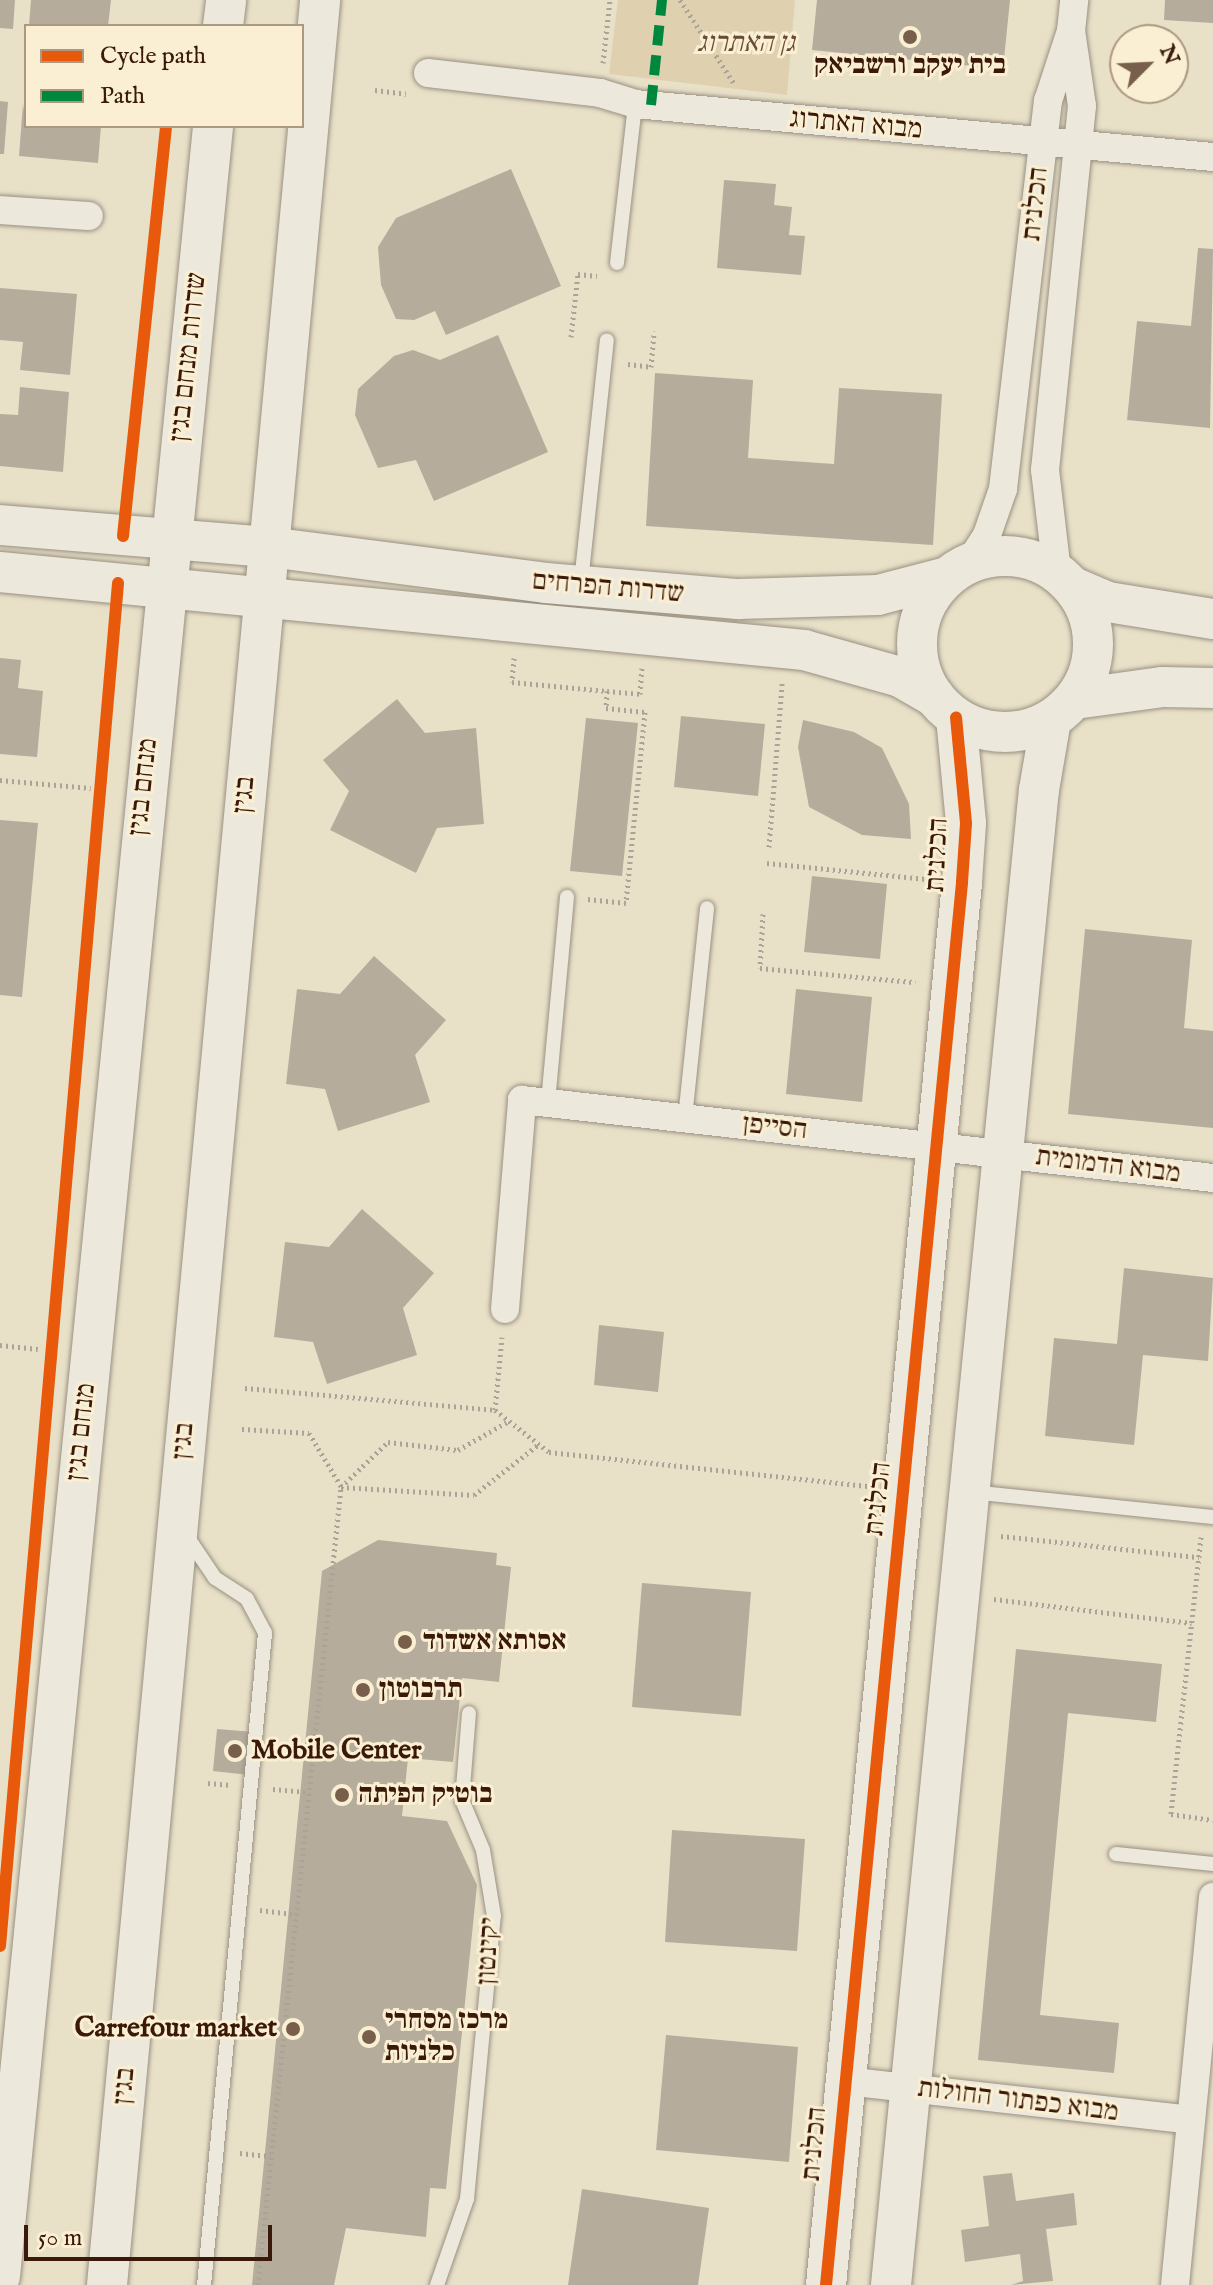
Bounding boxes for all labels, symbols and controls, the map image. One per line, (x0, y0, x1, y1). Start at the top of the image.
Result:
legend (24, 24, 304, 128)
north arrow (1109, 24, 1189, 104)
park label: גן האתרוג (697, 27, 795, 61)
marker: בית יעקב ורשביאק (901, 28, 919, 46)
text: Cycle path (100, 41, 206, 72)
text: N (1152, 41, 1186, 69)
place label: בית יעקב ורשביאק (814, 49, 1006, 83)
text: Path (100, 81, 145, 112)
street label: מבוא האתרוג (788, 102, 924, 148)
street label: הכלנית (1015, 165, 1057, 243)
street label: שדרות מנחם בגין (163, 271, 215, 443)
street label: שדרות הפרחים (530, 565, 686, 611)
street label: מנחם בגין (122, 737, 166, 837)
street label: בגין (227, 775, 263, 815)
street label: הכלנית (919, 817, 957, 893)
street label: הסייפן (741, 1108, 809, 1148)
street label: מבוא הדמומית (1034, 1140, 1182, 1192)
street label: מנחם בגין (60, 1382, 104, 1482)
street label: בגין (166, 1421, 202, 1461)
street label: הכלנית (858, 1460, 900, 1538)
place label: אסותא אשדוד (423, 1625, 567, 1659)
marker: אסותא אשדוד (394, 1631, 416, 1653)
place label: תרבוטון (379, 1673, 463, 1707)
marker: תרבוטון (354, 1681, 372, 1699)
place label: Mobile Center (251, 1734, 421, 1768)
marker: Mobile Center (226, 1742, 244, 1760)
place label: בוטיק הפיתה (358, 1778, 492, 1812)
marker: בוטיק הפיתה (333, 1786, 351, 1804)
street label: יקינטון (470, 1916, 508, 1986)
place label: מרכז מסחרי כלניות (385, 2004, 509, 2070)
place label: Carrefour market (74, 2012, 277, 2046)
marker: Carrefour market (284, 2020, 302, 2038)
marker: מרכז מסחרי כלניות (360, 2028, 378, 2046)
street label: בגין (107, 2066, 143, 2106)
street label: מבוא כפתור החולות (916, 2072, 1120, 2130)
street label: הכלנית (795, 2105, 835, 2183)
scale bar (28, 2209, 276, 2259)
text: 50 m (38, 2223, 82, 2254)

